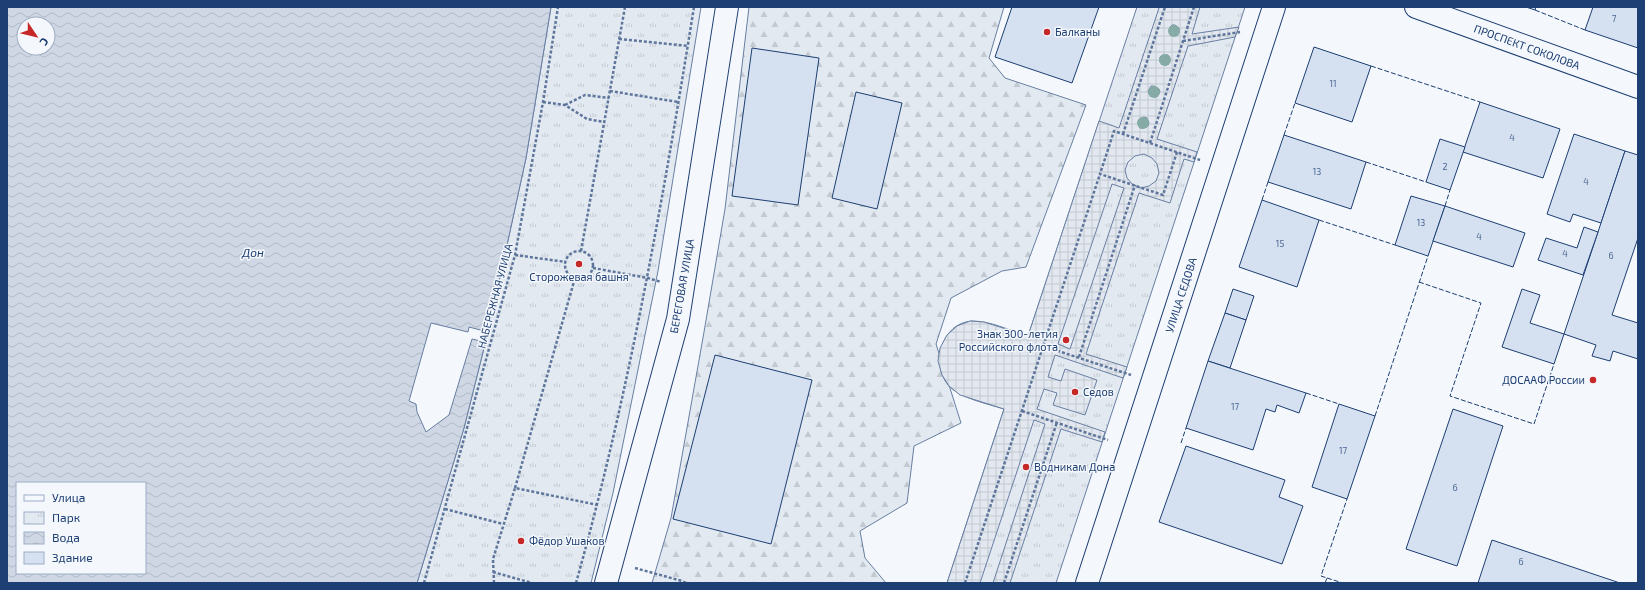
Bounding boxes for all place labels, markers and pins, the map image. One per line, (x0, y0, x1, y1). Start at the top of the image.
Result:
place label: Балканы (1055, 25, 1100, 38)
marker: Балканы (1042, 27, 1052, 37)
marker: Сторожевая башня (574, 259, 584, 269)
place label: Сторожевая башня (529, 270, 629, 283)
place label: Знак 300-летия Российского флота (959, 327, 1058, 353)
marker: Знак 300-летия Российского флота (1061, 335, 1071, 345)
place label: ДОСААФ России (1502, 373, 1585, 386)
marker: ДОСААФ России (1588, 375, 1598, 385)
place label: Седов (1083, 385, 1114, 398)
marker: Седов (1070, 387, 1080, 397)
place label: Водникам Дона (1034, 460, 1115, 473)
marker: Водникам Дона (1021, 462, 1031, 472)
place label: Фёдор Ушаков (529, 534, 605, 547)
marker: Фёдор Ушаков (516, 536, 526, 546)

